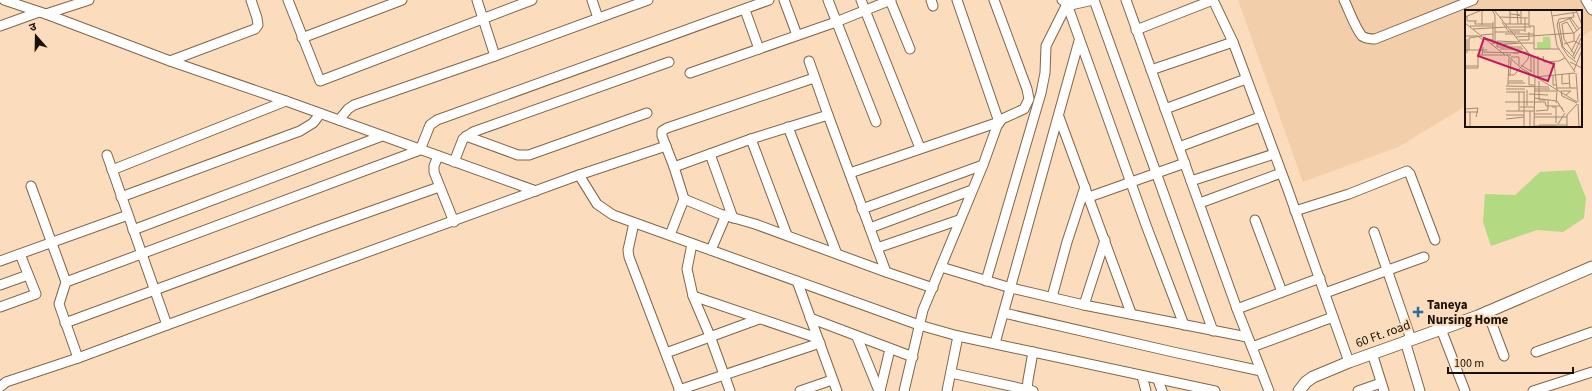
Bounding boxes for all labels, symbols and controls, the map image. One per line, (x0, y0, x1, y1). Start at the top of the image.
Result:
inset map (1465, 10, 1582, 127)
north arrow (16, 16, 56, 56)
text: उ (27, 19, 39, 35)
place label: Taneya Nursing Home (1427, 296, 1509, 329)
marker: Taneya Nursing Home (1412, 306, 1424, 318)
street label: 60 Ft. road (1353, 316, 1413, 352)
scale bar (1448, 349, 1573, 375)
text: 100 m (1454, 355, 1484, 372)

